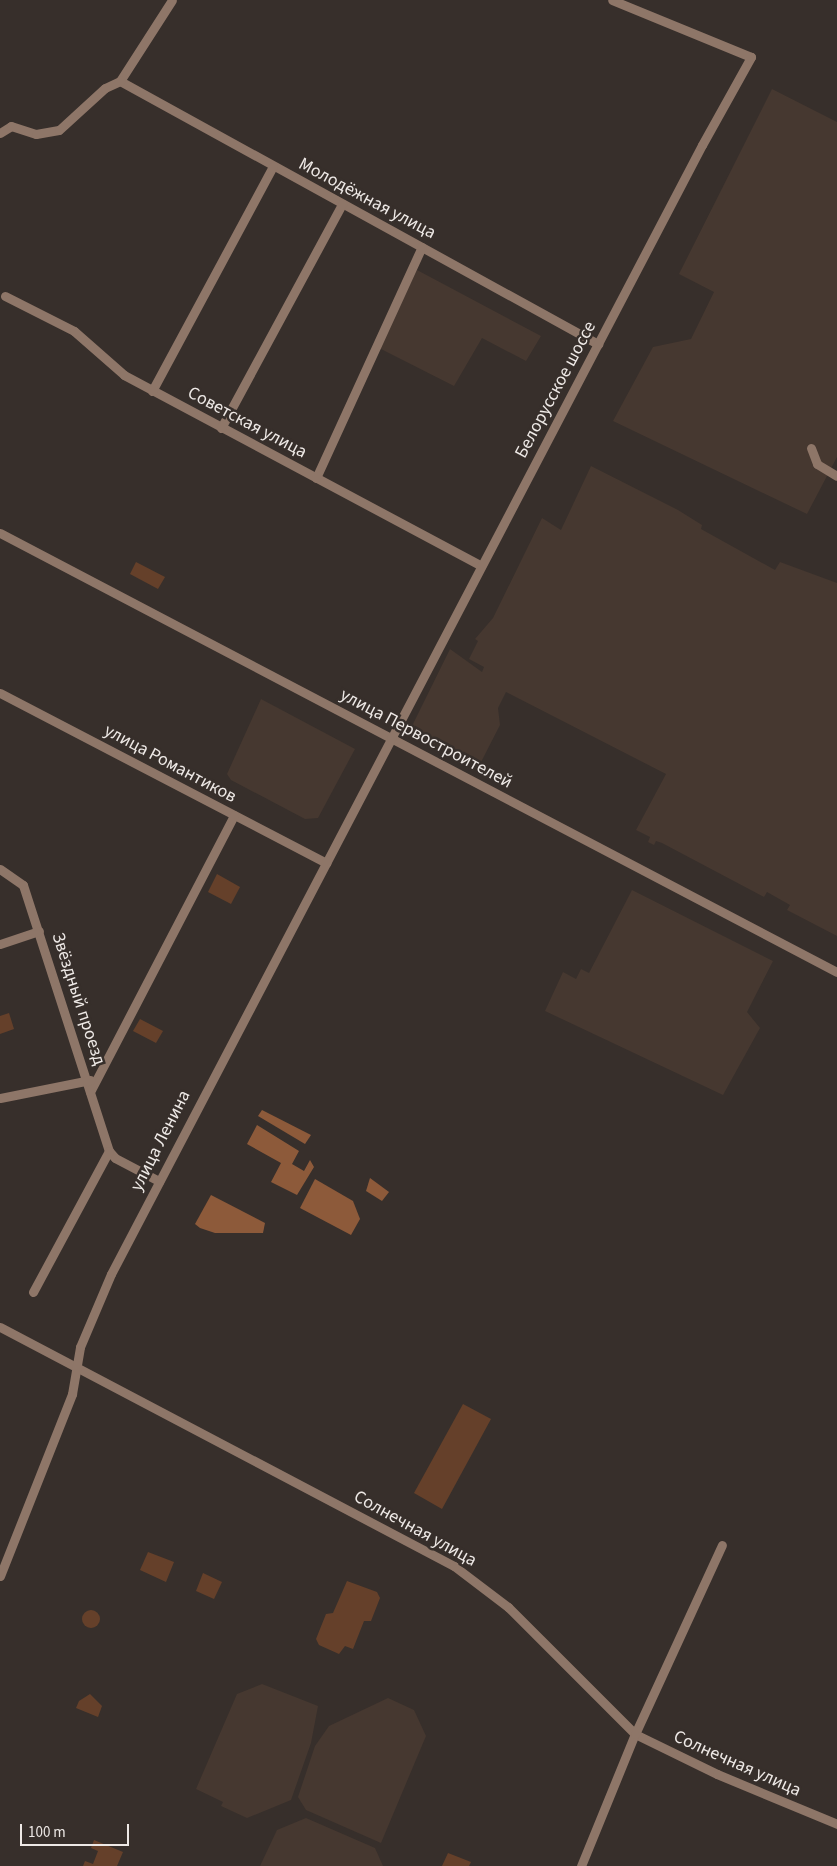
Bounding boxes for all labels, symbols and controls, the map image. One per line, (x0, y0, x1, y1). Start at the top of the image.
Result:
street label: Молодёжная улица (295, 154, 439, 244)
street label: Белорусское шоссе (511, 318, 601, 462)
street label: Советская улица (184, 382, 310, 464)
street label: улица Первостроителей (336, 684, 516, 794)
street label: улица Романтиков (100, 720, 240, 808)
street label: Звёздный проезд (46, 930, 110, 1068)
street label: улица Ленина (126, 1087, 196, 1195)
street label: Солнечная улица (350, 1486, 480, 1572)
street label: Солнечная улица (670, 1726, 804, 1802)
scale bar (22, 1814, 131, 1846)
text: 100 m (28, 1822, 66, 1843)

